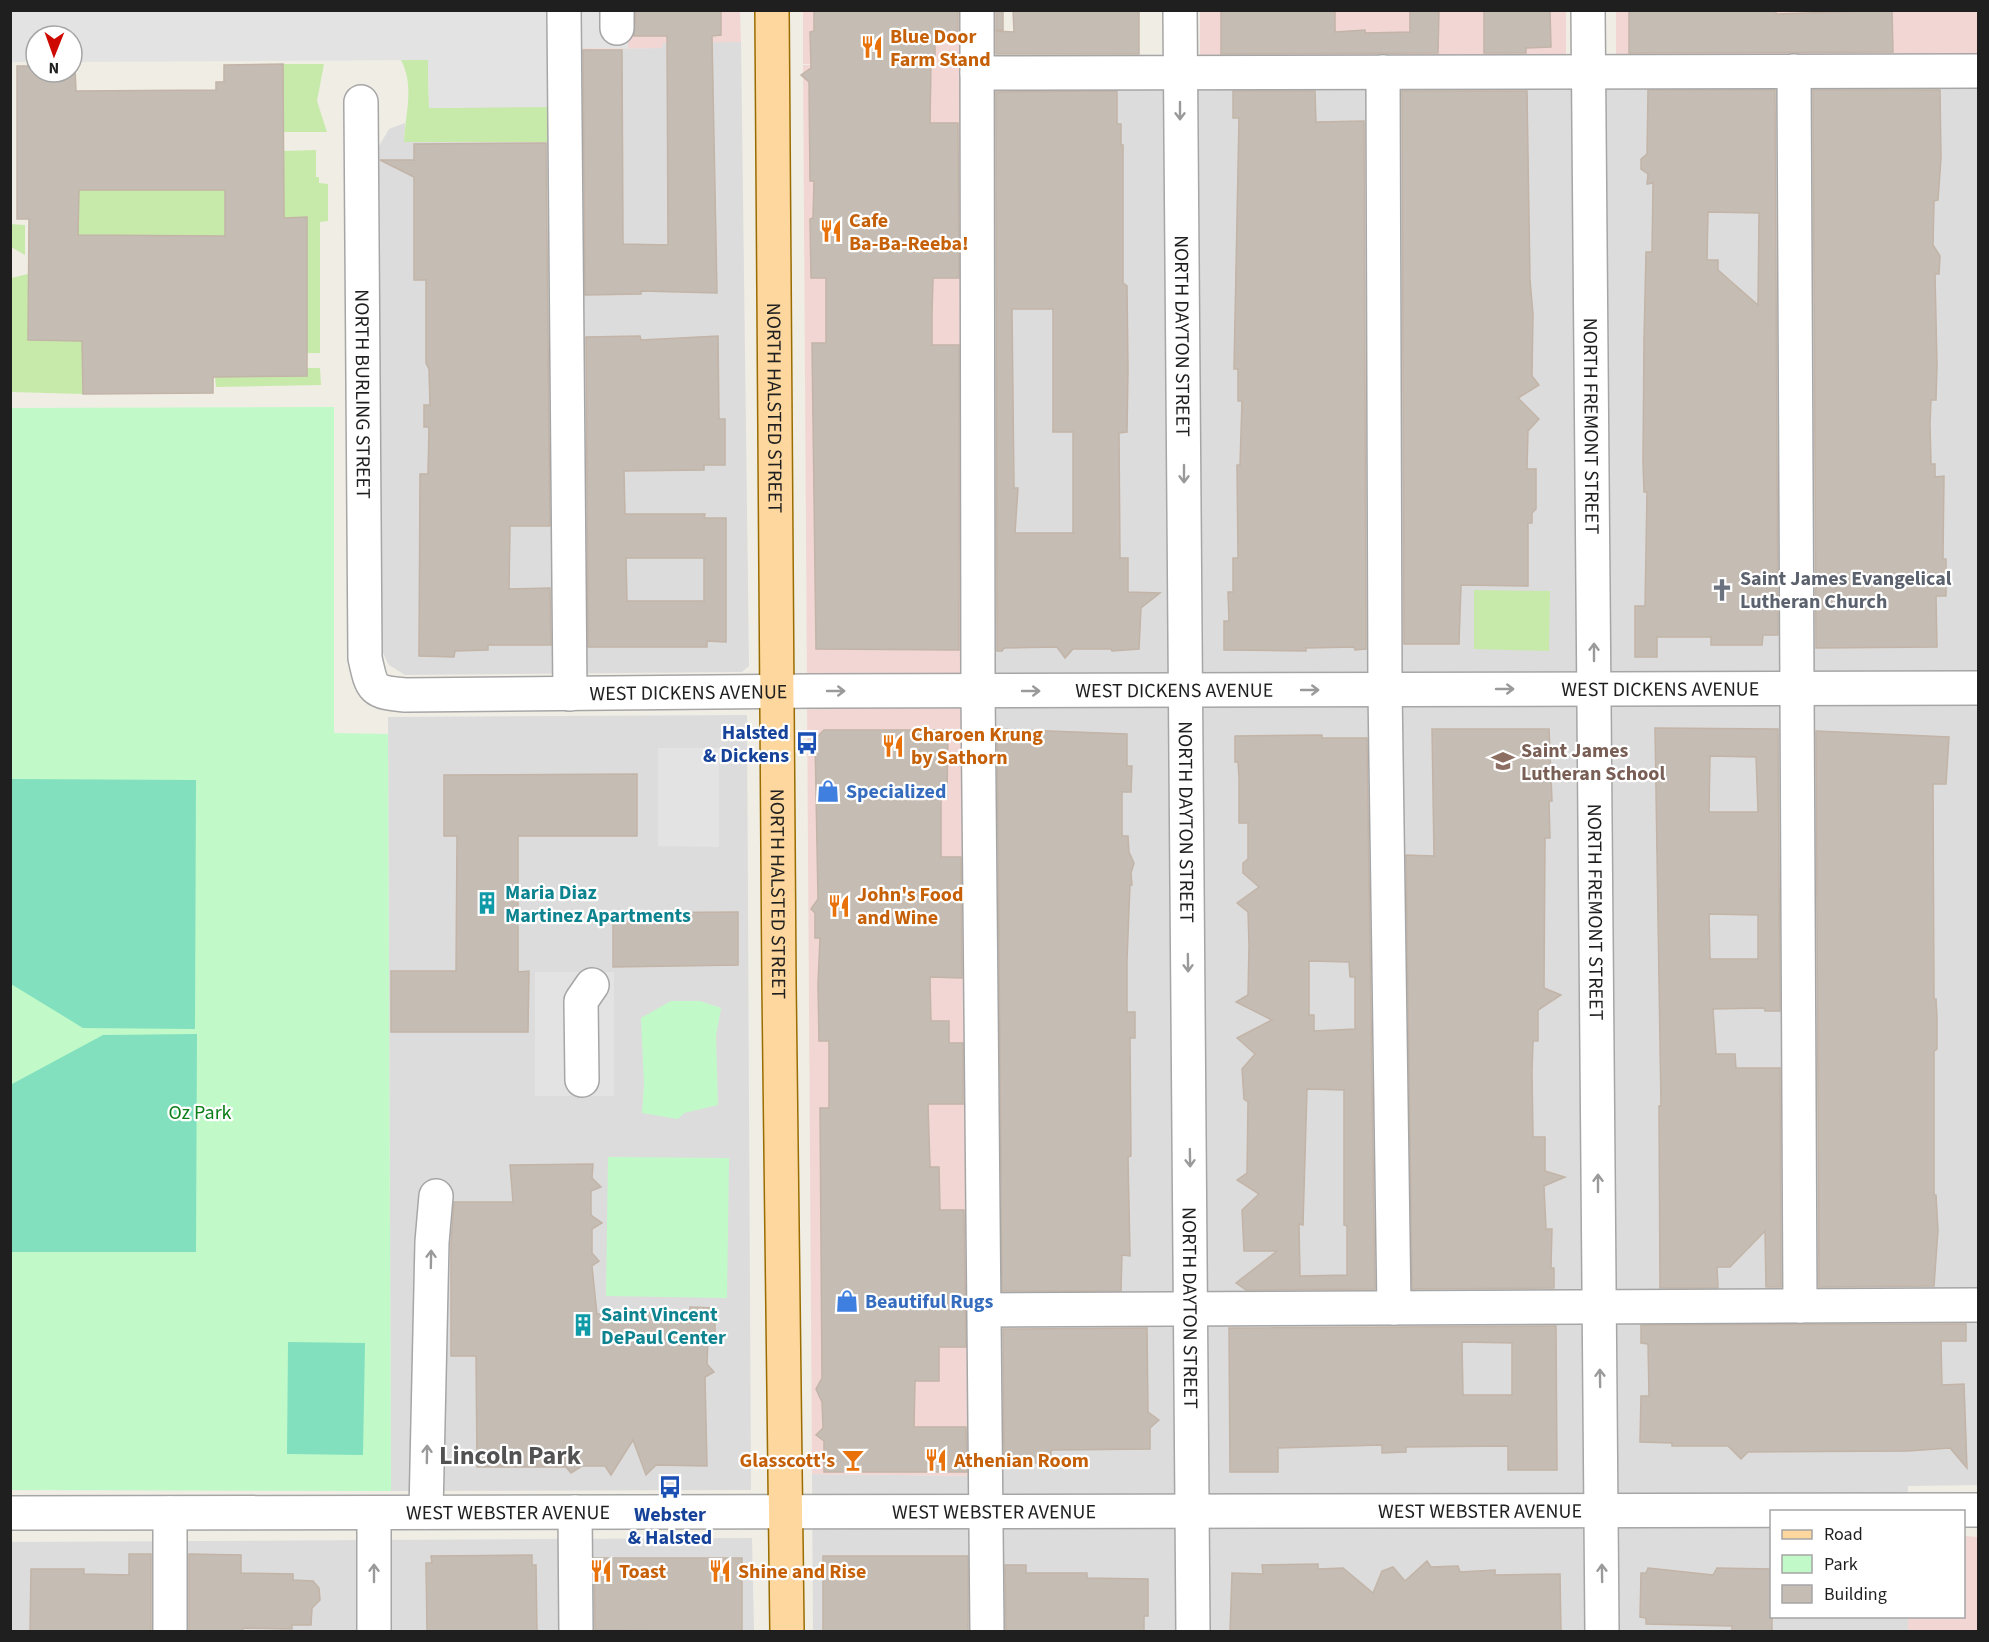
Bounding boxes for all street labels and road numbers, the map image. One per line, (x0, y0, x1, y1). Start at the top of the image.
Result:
street label: NORTH DAYTON STREET (1167, 235, 1196, 437)
street label: NORTH BURLING STREET (347, 289, 377, 499)
street label: NORTH HALSTED STREET (759, 303, 789, 514)
street label: NORTH FREMONT STREET (1576, 318, 1606, 535)
street label: WEST DICKENS AVENUE (1561, 676, 1759, 704)
street label: WEST DICKENS AVENUE (1075, 677, 1273, 705)
street label: WEST DICKENS AVENUE (589, 678, 787, 708)
street label: NORTH DAYTON STREET (1171, 721, 1200, 923)
street label: NORTH HALSTED STREET (763, 789, 792, 1000)
street label: NORTH FREMONT STREET (1580, 804, 1610, 1021)
street label: NORTH DAYTON STREET (1175, 1207, 1204, 1409)
street label: WEST WEBSTER AVENUE (892, 1498, 1096, 1527)
street label: WEST WEBSTER AVENUE (1378, 1498, 1582, 1526)
street label: WEST WEBSTER AVENUE (406, 1499, 610, 1527)

